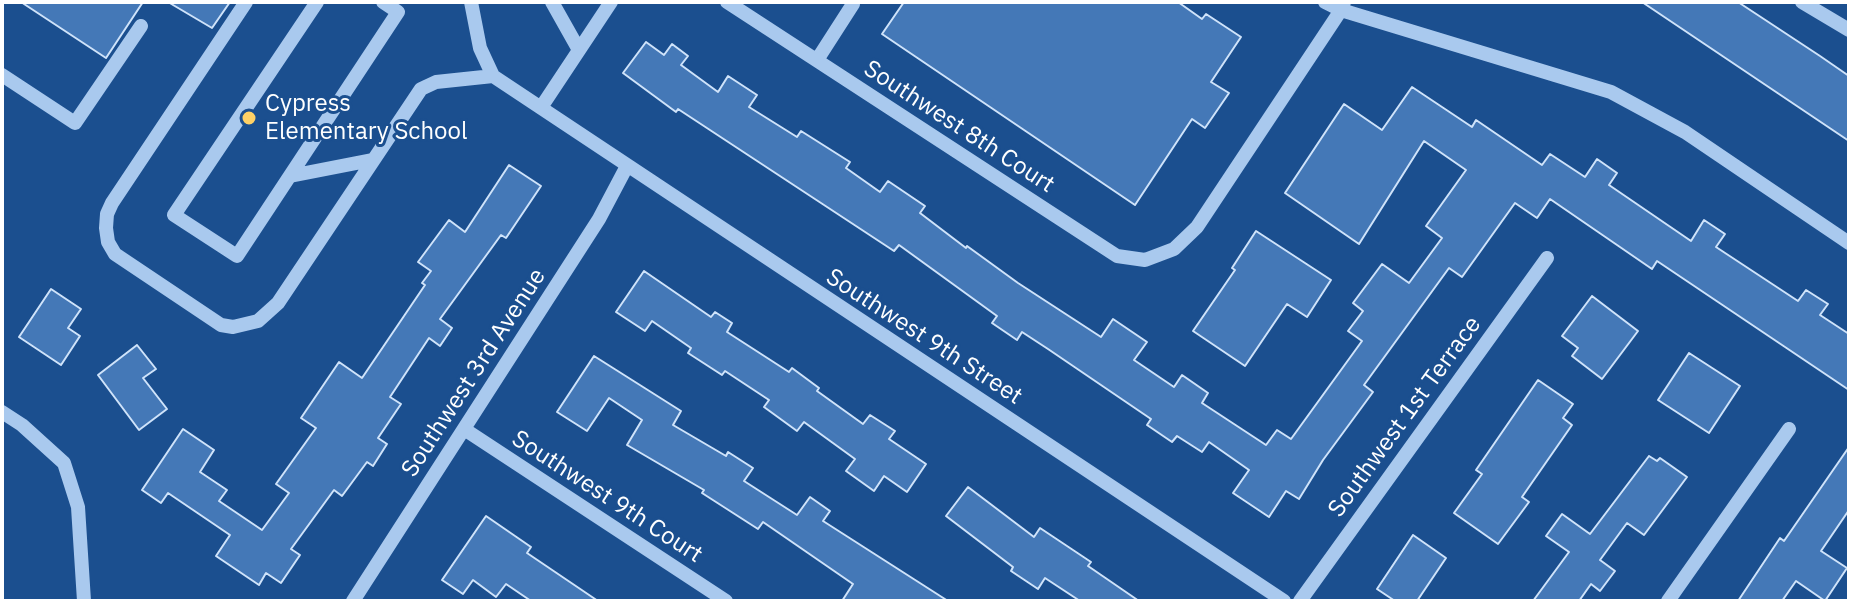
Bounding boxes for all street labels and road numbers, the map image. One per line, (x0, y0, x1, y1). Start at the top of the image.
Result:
street label: Southwest 8th Court (858, 55, 1060, 199)
street label: Southwest 3rd Avenue (396, 263, 552, 483)
street label: Southwest 9th Street (821, 263, 1027, 411)
street label: Southwest 1st Terrace (1323, 311, 1487, 523)
street label: Southwest 9th Court (506, 425, 708, 569)

